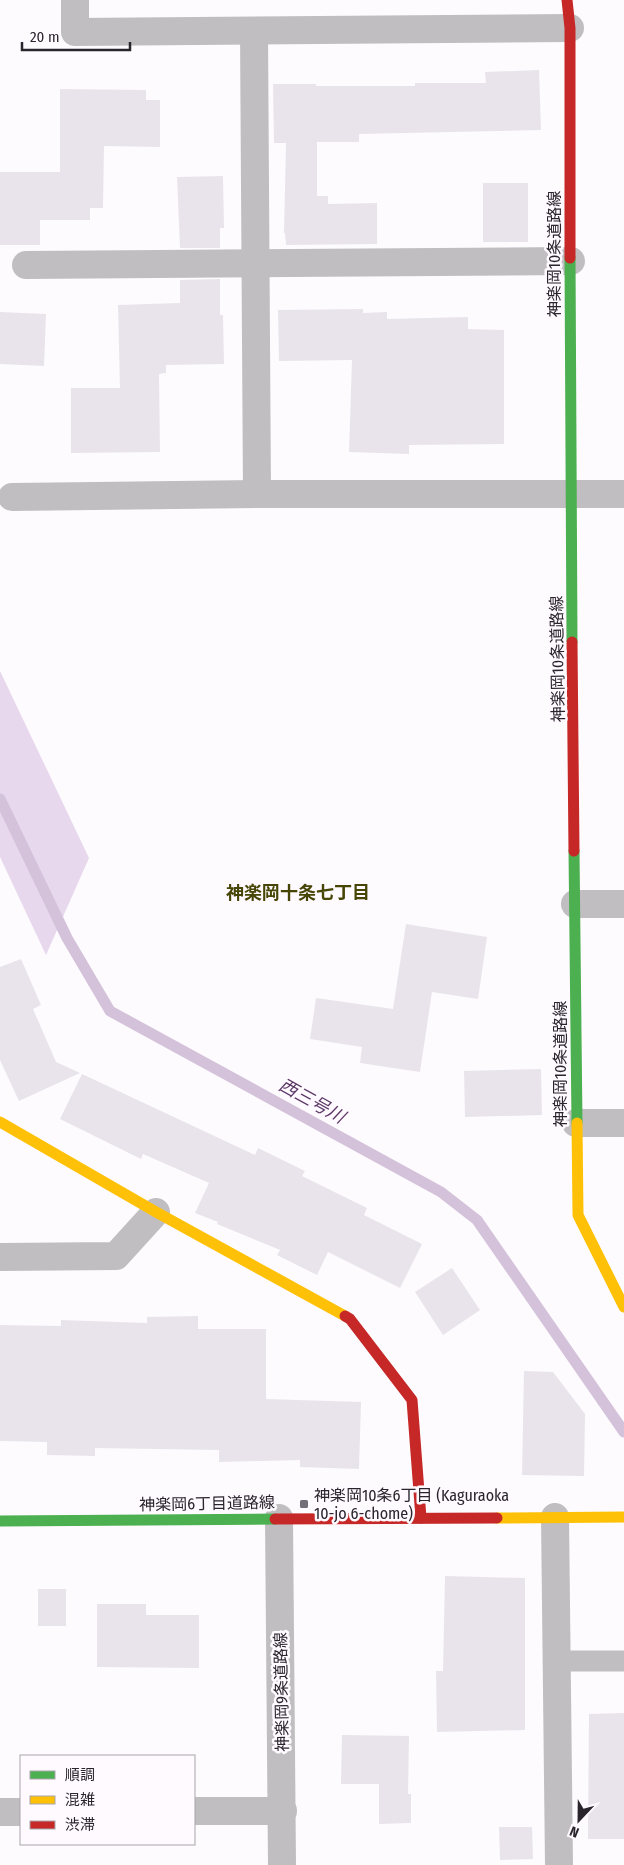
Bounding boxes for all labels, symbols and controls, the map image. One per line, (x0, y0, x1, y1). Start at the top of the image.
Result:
scale bar (22, 20, 130, 52)
text: 20 m (30, 28, 60, 46)
street label: 神楽岡10条道路線 (545, 191, 564, 317)
street label: 神楽岡10条道路線 (547, 596, 568, 722)
district label: 神楽岡十条七丁目 (226, 882, 370, 904)
street label: 神楽岡10条道路線 (551, 1001, 570, 1127)
water label: 西三号川 (275, 1074, 351, 1129)
place label: 神楽岡10条6丁目 (Kaguraoka 10-jo 6-chome) (314, 1486, 509, 1523)
street label: 神楽岡6丁目道路線 (139, 1493, 275, 1514)
marker: 神楽岡10条6丁目 (Kaguraoka 10-jo 6-chome) (298, 1498, 310, 1510)
street label: 神楽岡9条道路線 (271, 1632, 292, 1752)
legend (20, 1755, 195, 1845)
text: 順調 (65, 1766, 95, 1784)
text: 混雑 (65, 1791, 95, 1809)
north arrow (554, 1795, 604, 1845)
text: 渋滞 (65, 1816, 95, 1834)
text: N (567, 1822, 581, 1841)

